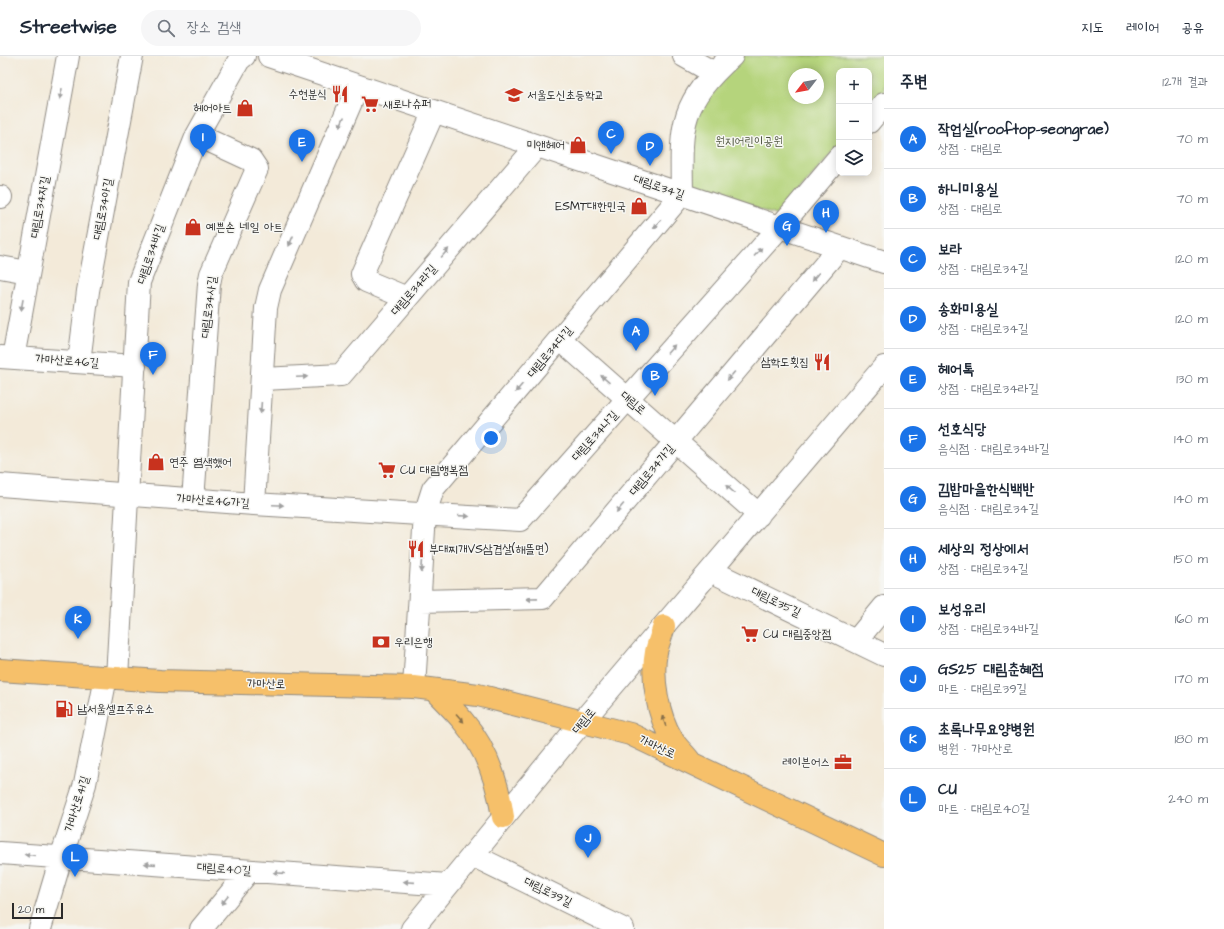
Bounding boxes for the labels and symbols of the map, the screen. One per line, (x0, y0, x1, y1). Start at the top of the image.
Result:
north arrow (788, 68, 824, 104)
restaurant icon: 수현분식 (330, 84, 350, 104)
school or university icon: 서울도신초등학교 (504, 85, 524, 105)
place label: 수현분식 (288, 86, 327, 103)
place label: 서울도신초등학교 (527, 87, 604, 104)
one-way arrow (58, 88, 64, 100)
supermarket icon: 새로나슈퍼 (360, 94, 380, 114)
place label: 새로나슈퍼 (383, 96, 431, 113)
shop icon: 헤어아트 (235, 98, 255, 118)
place label: 헤어아트 (193, 100, 232, 117)
one-way arrow (339, 116, 345, 128)
pin: C (598, 121, 624, 154)
pin: I (190, 124, 216, 157)
pin: E (289, 129, 315, 162)
pin: D (637, 133, 663, 166)
park label: 원지어린이공원 (715, 133, 783, 150)
shop icon: 미앤헤어 (568, 135, 588, 155)
place label: 미앤헤어 (526, 137, 565, 154)
street label: 대림로34길 (631, 170, 687, 204)
street label: 대림로34자길 (26, 174, 54, 239)
street label: 대림로34아길 (89, 176, 117, 241)
shop icon: ESMT대한민국 (629, 196, 649, 216)
place label: ESMT대한민국 (555, 198, 626, 215)
pin: H (813, 200, 839, 233)
pin: G (774, 213, 800, 246)
shop icon: 예쁜손 네일 아트 (183, 217, 203, 237)
place label: 예쁜손 네일 아트 (206, 219, 283, 236)
one-way arrow (653, 219, 662, 230)
street label: 대림로34바길 (133, 221, 169, 286)
one-way arrow (288, 235, 294, 247)
one-way arrow (753, 247, 762, 257)
one-way arrow (441, 248, 450, 259)
street label: 대림로34라길 (387, 261, 441, 319)
one-way arrow (810, 272, 820, 282)
street label: 대림로34사길 (197, 275, 221, 339)
one-way arrow (19, 299, 25, 311)
pin: A (623, 318, 649, 351)
street label: 대림로34다길 (523, 322, 577, 381)
pin: F (140, 342, 166, 375)
one-way arrow (667, 344, 676, 355)
street label: 가마산로46길 (34, 350, 100, 372)
restaurant icon: 삼학도횟집 (812, 352, 832, 372)
place label: 삼학도횟집 (761, 354, 809, 371)
pin: B (642, 363, 668, 396)
one-way arrow (727, 371, 736, 382)
one-way arrow (296, 374, 309, 380)
one-way arrow (600, 374, 610, 383)
one-way arrow (515, 383, 524, 393)
street label: 대림로 (616, 387, 650, 419)
one-way arrow (257, 402, 264, 414)
street label: 대림로34나길 (568, 407, 622, 465)
your location (481, 428, 501, 448)
street label: 대림로34가길 (625, 440, 679, 499)
shop icon: 연주 염색했어 (146, 452, 166, 472)
place label: 연주 염색했어 (169, 454, 232, 471)
supermarket icon: CU 대림행복점 (377, 460, 397, 480)
place label: CU 대림행복점 (400, 462, 468, 479)
one-way arrow (725, 485, 734, 494)
street label: 가마산로46가길 (176, 490, 251, 512)
one-way arrow (272, 502, 285, 508)
one-way arrow (616, 503, 625, 512)
one-way arrow (458, 513, 470, 520)
restaurant icon: 부대찌개VS삼겹살(해뜰면) (406, 539, 426, 559)
place label: 부대찌개VS삼겹살(해뜰면) (429, 541, 549, 558)
one-way arrow (418, 561, 425, 573)
street label: 대림로35길 (748, 583, 804, 621)
one-way arrow (526, 595, 538, 602)
pin: K (65, 606, 91, 639)
supermarket icon: CU 대림중앙점 (740, 624, 760, 644)
place label: CU 대림중앙점 (763, 626, 831, 643)
bank icon: 우리은행 (371, 632, 391, 652)
place label: 우리은행 (394, 634, 433, 651)
street label: 가마산로 (247, 675, 285, 693)
fuel station icon: 남서울셀프주유소 (54, 699, 74, 719)
place label: 남서울셀프주유소 (77, 701, 154, 718)
street label: 대림로 (568, 704, 600, 738)
one-way arrow (456, 713, 465, 723)
one-way arrow (661, 714, 667, 726)
street label: 가마산로 (636, 731, 678, 763)
office icon: 레이븐어스 (833, 752, 853, 772)
place label: 레이븐어스 (782, 754, 830, 771)
street label: 가마산로41길 (60, 773, 94, 834)
pin: J (575, 825, 601, 858)
pin: L (62, 844, 88, 877)
one-way arrow (24, 852, 36, 859)
street label: 대림로40길 (196, 859, 252, 879)
one-way arrow (144, 860, 156, 867)
one-way arrow (273, 870, 285, 877)
street label: 대림로39길 (521, 873, 575, 911)
one-way arrow (403, 879, 415, 886)
one-way arrow (221, 895, 229, 905)
scale bar (12, 901, 63, 920)

